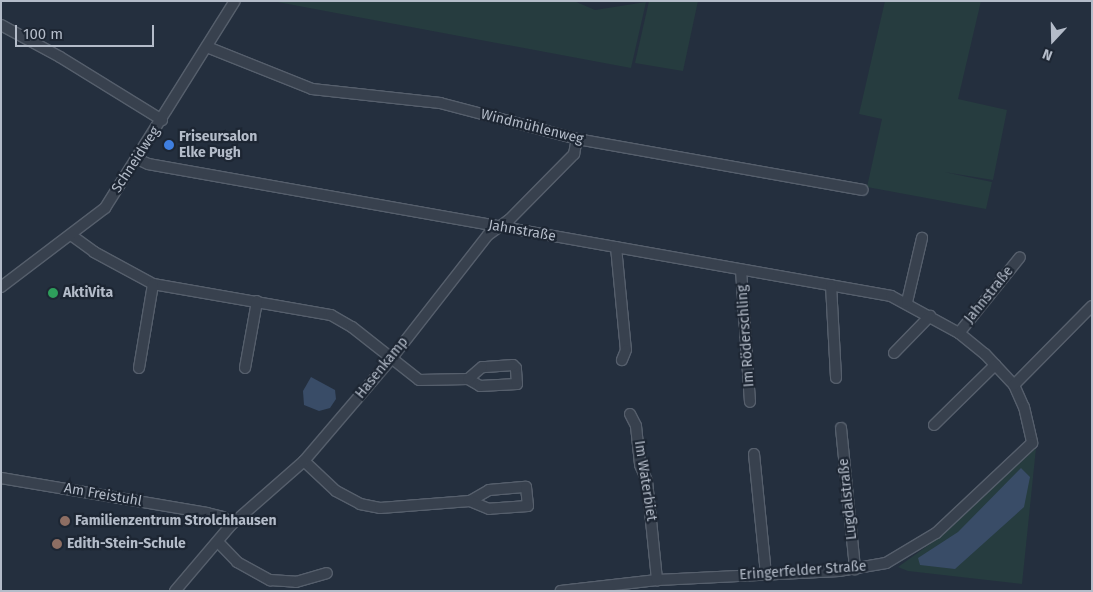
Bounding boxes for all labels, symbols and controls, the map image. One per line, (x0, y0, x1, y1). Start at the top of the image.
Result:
scale bar (18, 15, 156, 47)
north arrow (1028, 15, 1078, 65)
text: 100 m (23, 25, 63, 43)
text: N (1040, 45, 1055, 64)
street label: Windmühlenweg (479, 106, 585, 148)
street label: Schneidweg (108, 124, 164, 196)
place label: Friseursalon Elke Pugh (179, 129, 257, 162)
marker: Friseursalon Elke Pugh (163, 139, 175, 151)
street label: Jahnstraße (487, 217, 557, 245)
street label: Jahnstraße (961, 263, 1017, 327)
street label: Im Röderschling (734, 284, 758, 388)
place label: AktiVita (63, 285, 113, 301)
marker: AktiVita (47, 287, 59, 299)
street label: Hasenkamp (352, 334, 412, 402)
street label: Im Waterbiet (630, 439, 660, 523)
street label: Lugdalstraße (835, 457, 861, 541)
street label: Am Freistuhl (63, 480, 143, 510)
place label: Familienzentrum Strolchhausen (75, 513, 277, 529)
marker: Familienzentrum Strolchhausen (59, 515, 71, 527)
place label: Edith-Stein-Schule (67, 536, 186, 552)
marker: Edith-Stein-Schule (51, 538, 63, 550)
street label: Eringerfelder Straße (739, 558, 867, 584)

